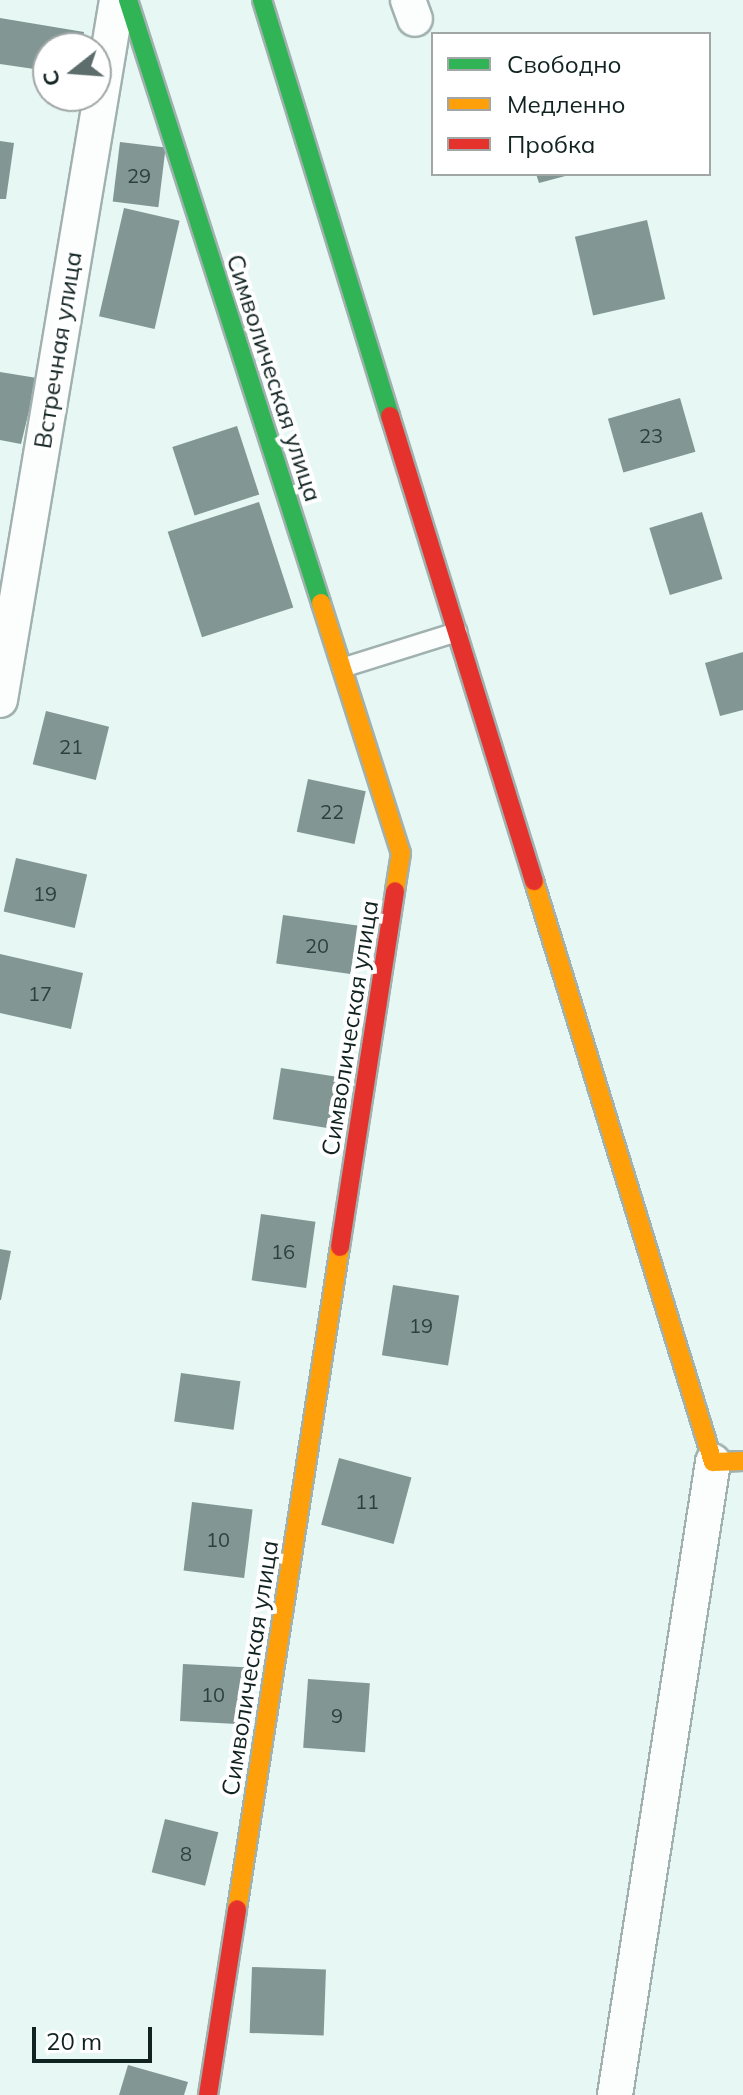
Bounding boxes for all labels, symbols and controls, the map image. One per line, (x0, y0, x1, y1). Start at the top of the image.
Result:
north arrow (32, 32, 112, 112)
legend (431, 32, 711, 176)
text: Свободно (507, 49, 622, 79)
text: С (35, 67, 67, 90)
text: Медленно (507, 89, 626, 119)
text: Пробка (507, 129, 595, 159)
house number: 29 (127, 163, 151, 187)
street label: Встречная улица (28, 249, 88, 451)
street label: Символическая улица (220, 251, 328, 505)
house number: 23 (639, 423, 663, 447)
house number: 21 (59, 734, 83, 758)
house number: 22 (320, 799, 344, 823)
house number: 19 (33, 881, 57, 905)
street label: Символическая улица (316, 898, 384, 1158)
house number: 20 (305, 933, 329, 957)
house number: 17 (28, 981, 52, 1005)
house number: 16 (271, 1239, 295, 1263)
house number: 19 (409, 1313, 433, 1337)
house number: 11 (355, 1489, 379, 1513)
house number: 10 (206, 1527, 230, 1551)
street label: Символическая улица (216, 1538, 284, 1798)
house number: 10 (201, 1682, 225, 1706)
house number: 9 (331, 1703, 343, 1727)
house number: 8 (180, 1841, 192, 1865)
scale bar (36, 2011, 156, 2061)
text: 20 m (46, 2026, 102, 2056)

